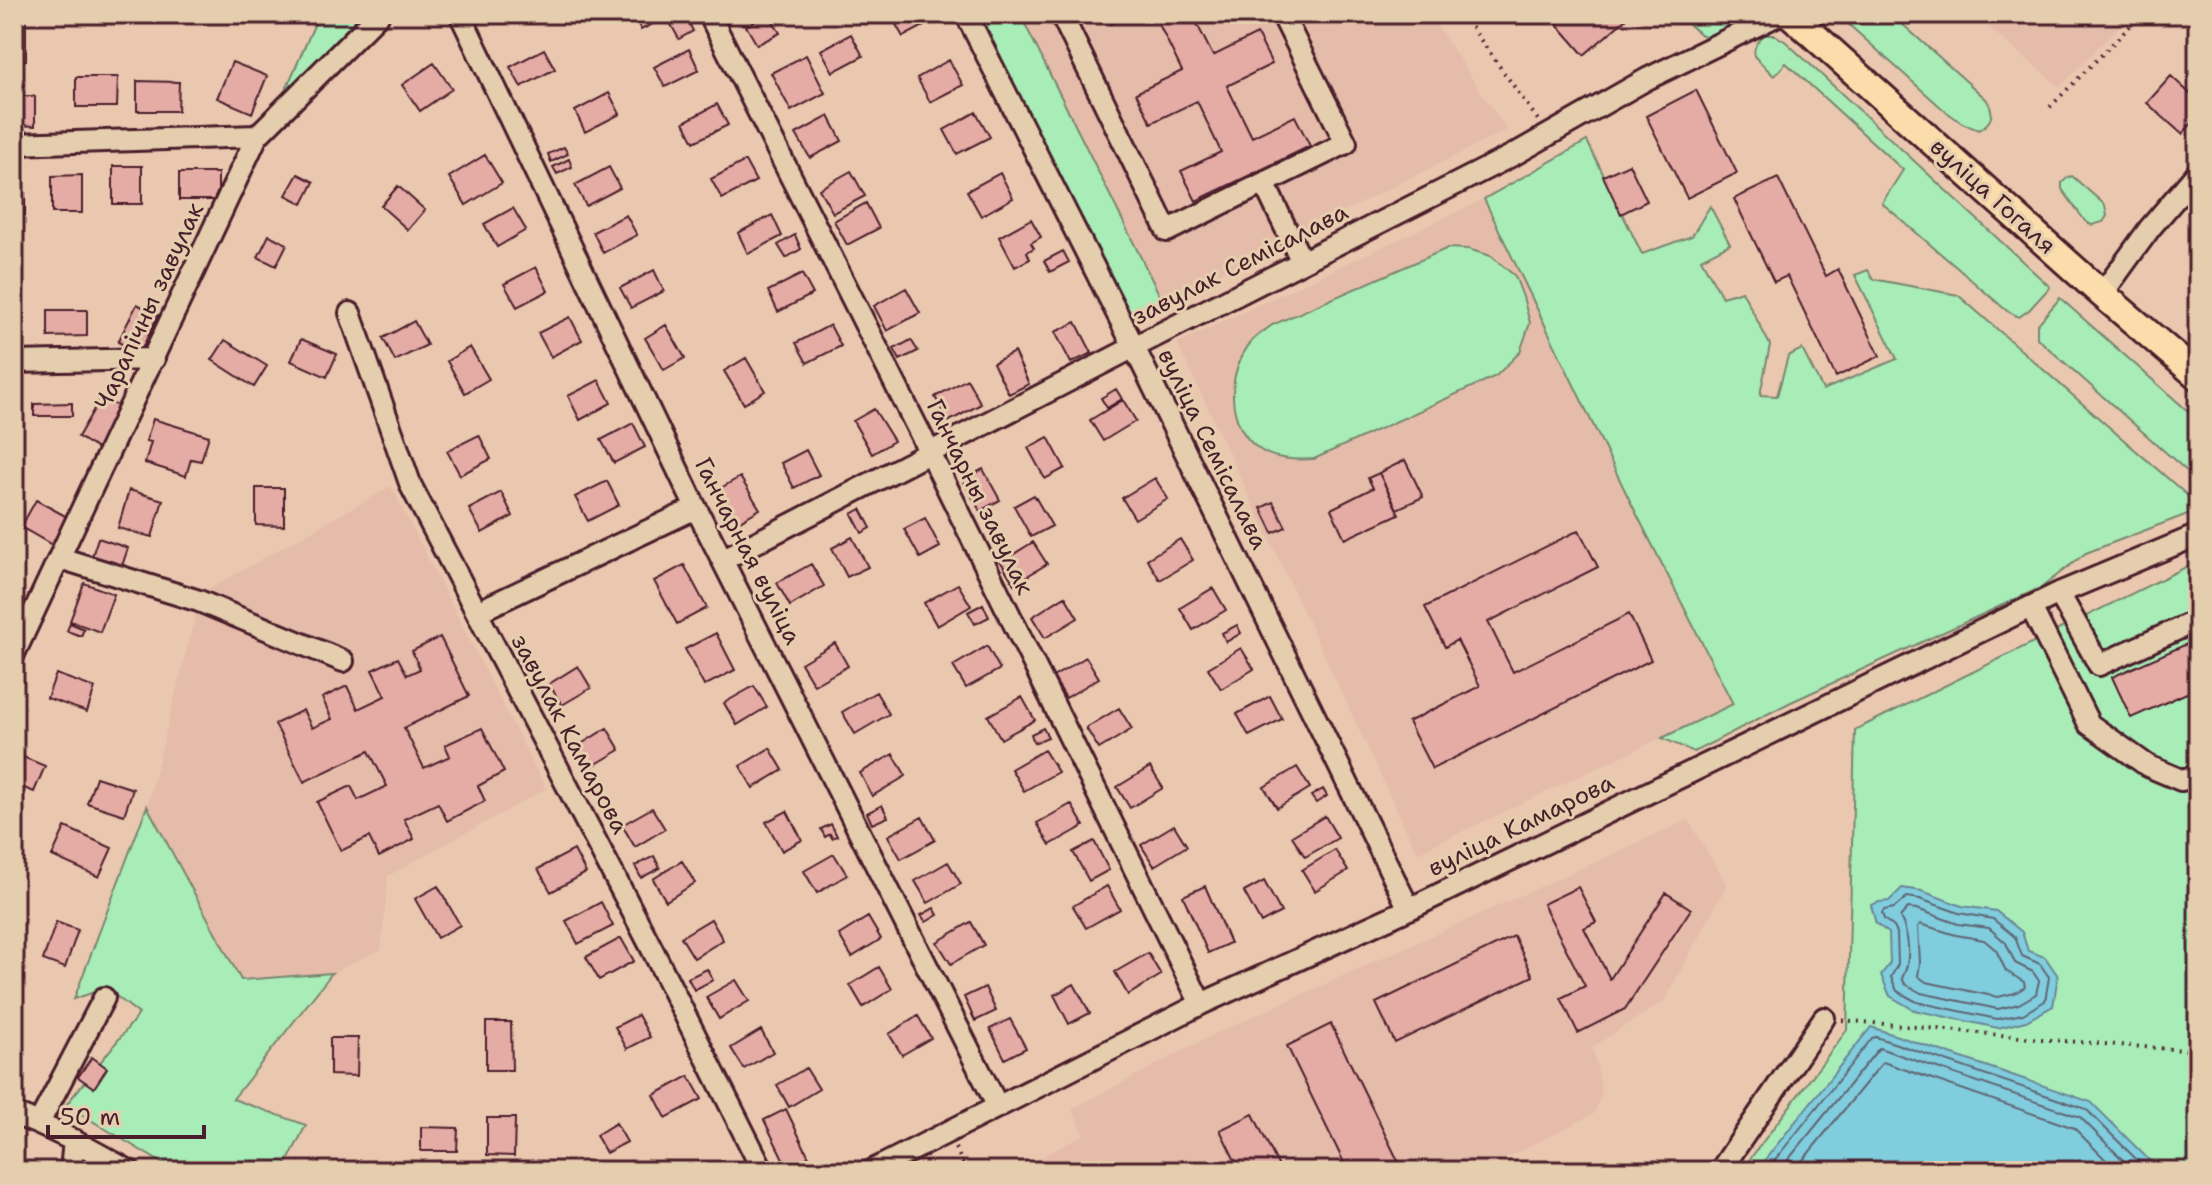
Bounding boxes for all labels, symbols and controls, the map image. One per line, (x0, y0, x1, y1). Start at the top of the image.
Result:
street label: вуліца Гогаля (1923, 131, 2063, 261)
street label: завулак Семісалава (1127, 196, 1354, 332)
street label: Чарапічны завулак (87, 197, 211, 415)
street label: вуліца Семісалава (1150, 343, 1276, 555)
street label: Ганчарны завулак (919, 394, 1041, 600)
street label: Ганчарная вуліца (687, 452, 809, 650)
street label: завулак Камарова (504, 628, 636, 840)
street label: вуліца Камарова (1423, 766, 1620, 884)
scale bar (48, 1089, 204, 1139)
text: 50 m (60, 1101, 120, 1133)

